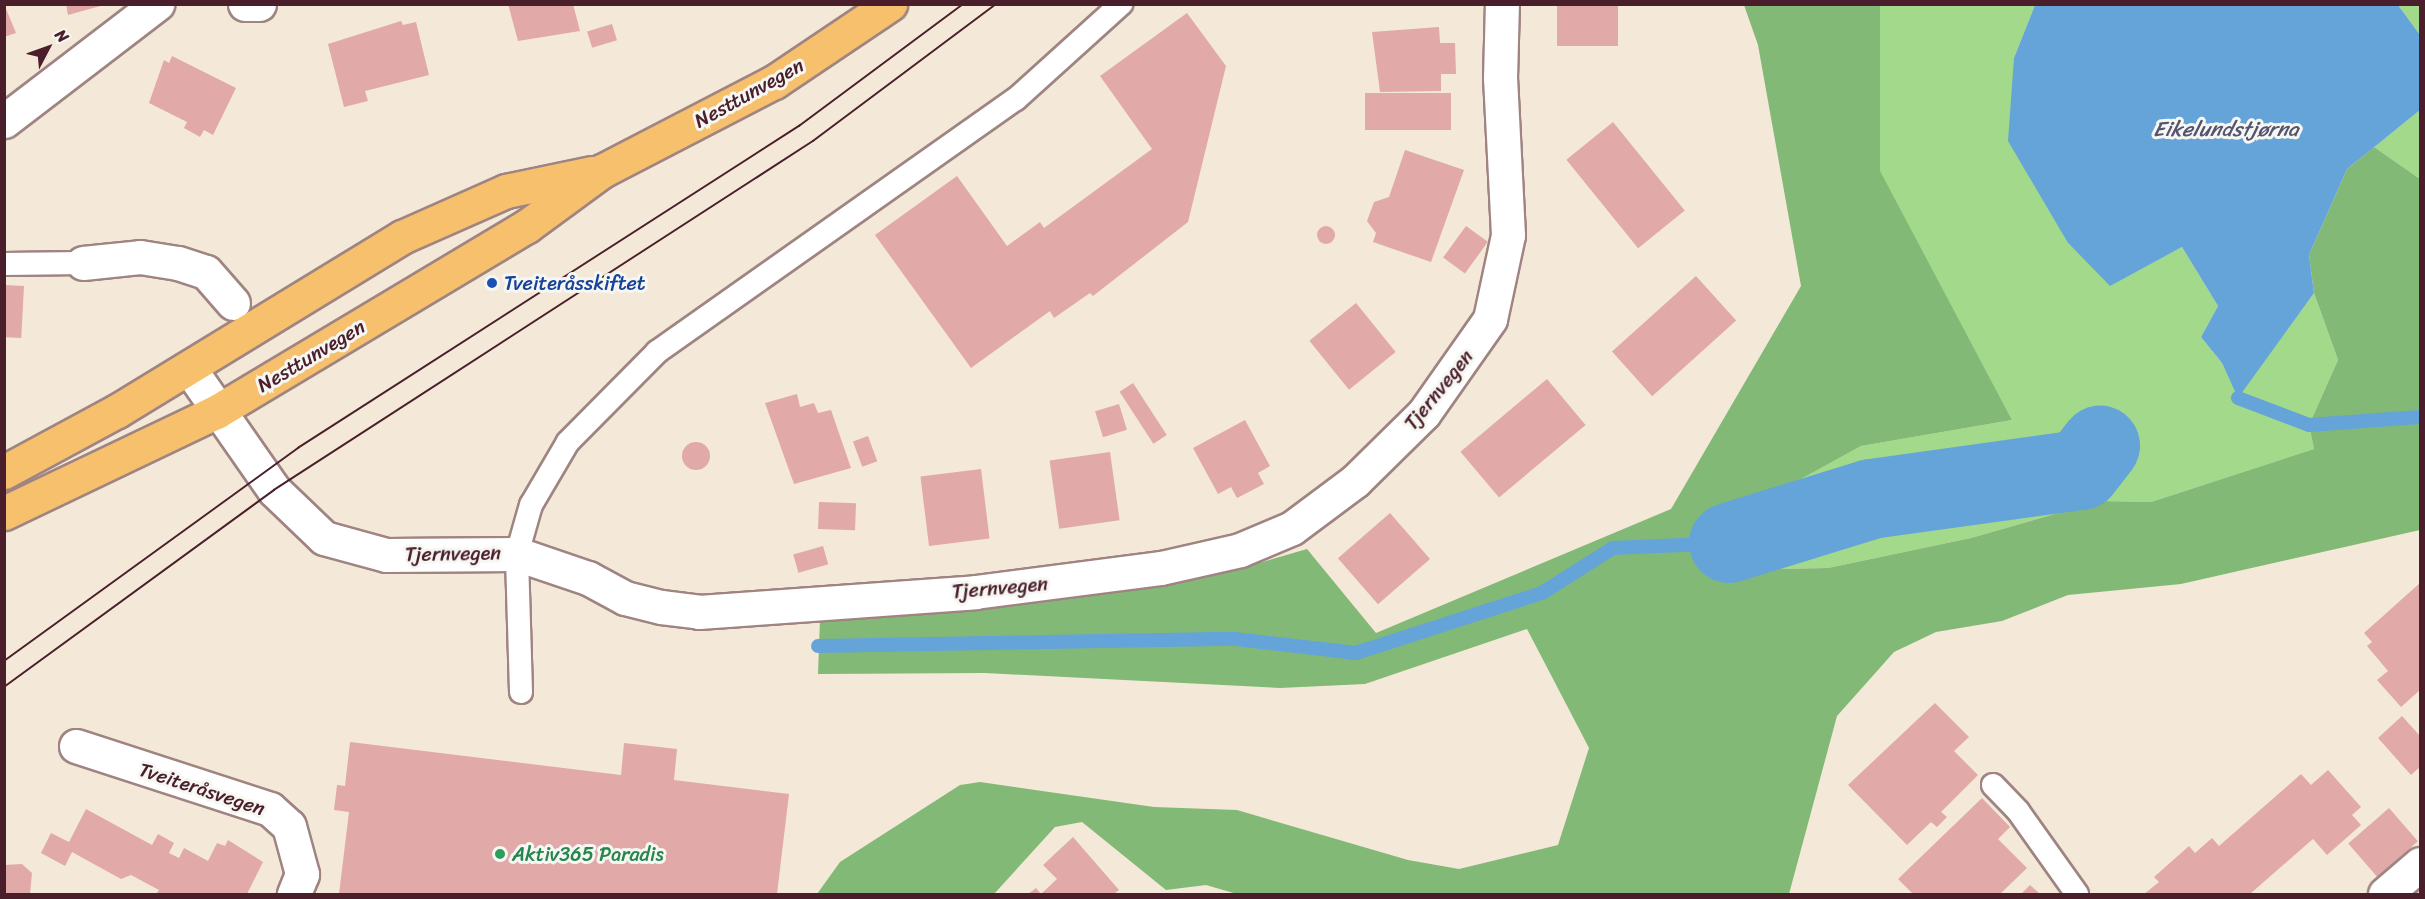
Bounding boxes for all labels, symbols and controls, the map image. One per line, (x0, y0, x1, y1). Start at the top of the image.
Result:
north arrow (18, 18, 78, 78)
text: N (47, 22, 77, 50)
street label: Nesttunvegen (690, 53, 808, 133)
water label: Eikelundstjørna (2153, 116, 2299, 142)
place label: Tveiteråsskiftet (504, 271, 645, 295)
marker: Tveiteråsskiftet (485, 276, 499, 290)
street label: Nesttunvegen (253, 314, 369, 398)
street label: Tjernvegen (1399, 345, 1479, 435)
street label: Tjernvegen (405, 541, 501, 567)
street label: Tjernvegen (951, 572, 1049, 604)
street label: Tveiteråsvegen (136, 757, 268, 821)
place label: Aktiv365 Paradis (512, 842, 664, 866)
marker: Aktiv365 Paradis (493, 847, 507, 861)

